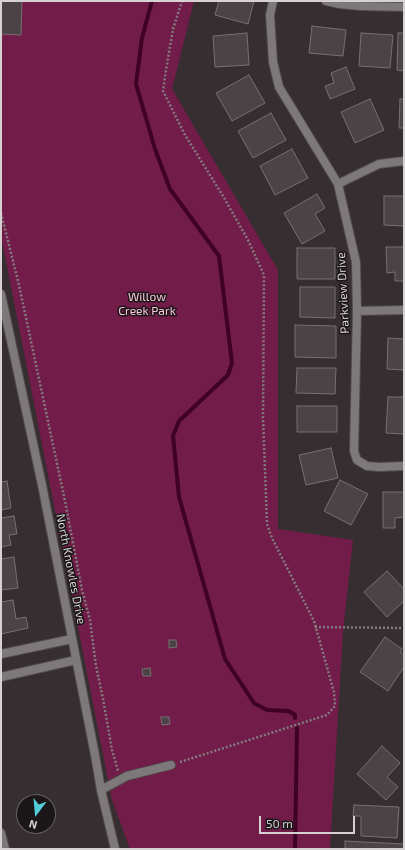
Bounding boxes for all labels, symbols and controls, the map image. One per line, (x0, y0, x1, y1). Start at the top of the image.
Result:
street label: Parkview Drive (334, 252, 352, 334)
park label: Willow Creek Park (118, 290, 176, 318)
street label: North Knowles Drive (53, 513, 89, 625)
north arrow (16, 794, 56, 834)
scale bar (261, 808, 357, 834)
text: 50 m (266, 816, 293, 830)
text: N (27, 818, 38, 832)

